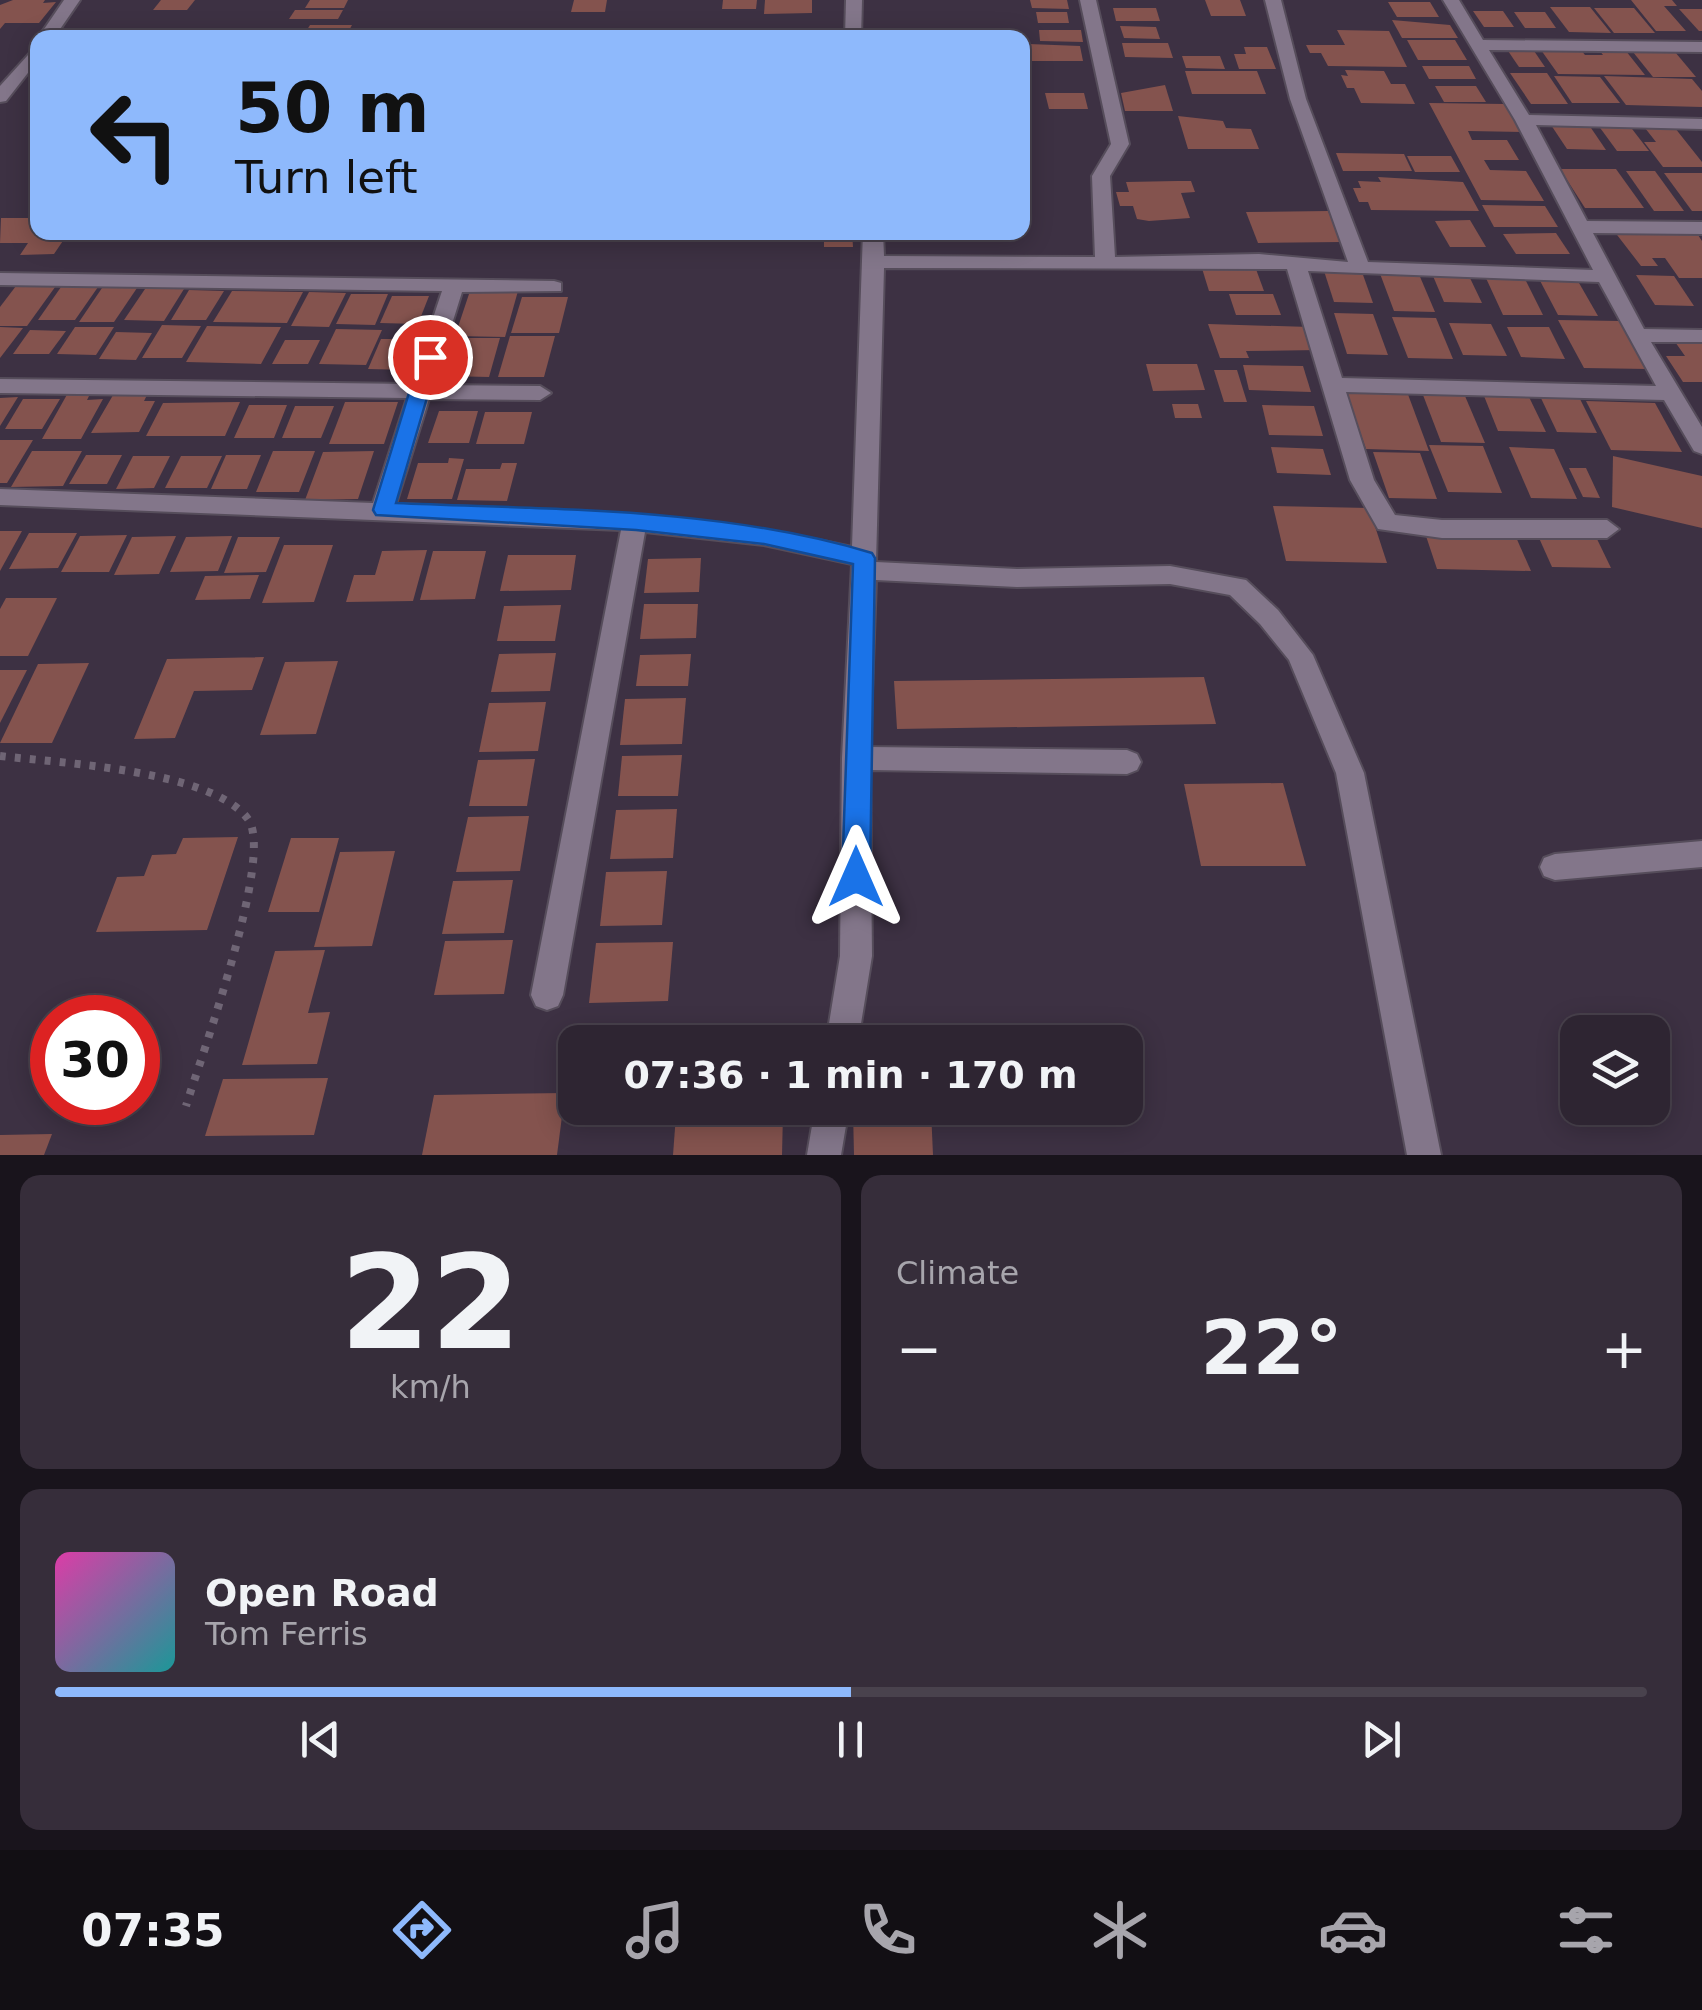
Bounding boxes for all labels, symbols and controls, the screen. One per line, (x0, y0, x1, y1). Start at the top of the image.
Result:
text: 50 m (235, 67, 430, 149)
icon: left (70, 70, 200, 200)
text: Turn left (235, 151, 418, 204)
pin (388, 315, 473, 400)
icon: arrive (403, 330, 458, 385)
position arrow (804, 825, 908, 929)
speed limit sign: 30 (30, 995, 160, 1125)
map controls (1560, 1015, 1670, 1125)
button: layers (1560, 1015, 1670, 1125)
text: 07:36 · 1 min · 170 m (623, 1053, 1078, 1097)
text: 22 (340, 1227, 521, 1379)
text: Climate (896, 1254, 1019, 1292)
text: 22° (1201, 1304, 1342, 1392)
text: − (896, 1317, 942, 1381)
text: + (1601, 1317, 1647, 1381)
text: km/h (390, 1368, 471, 1406)
text: Open Road (205, 1571, 439, 1615)
text: Tom Ferris (205, 1615, 368, 1653)
icon: previous (293, 1712, 348, 1767)
icon: pause (823, 1712, 878, 1767)
icon: next (1354, 1712, 1409, 1767)
icon: directions (387, 1895, 457, 1965)
icon: music (620, 1895, 690, 1965)
icon: phone (853, 1895, 923, 1965)
icon: climate (1085, 1895, 1155, 1965)
icon: car (1318, 1895, 1388, 1965)
icon: filters (1551, 1895, 1621, 1965)
text: 07:35 (81, 1904, 225, 1957)

